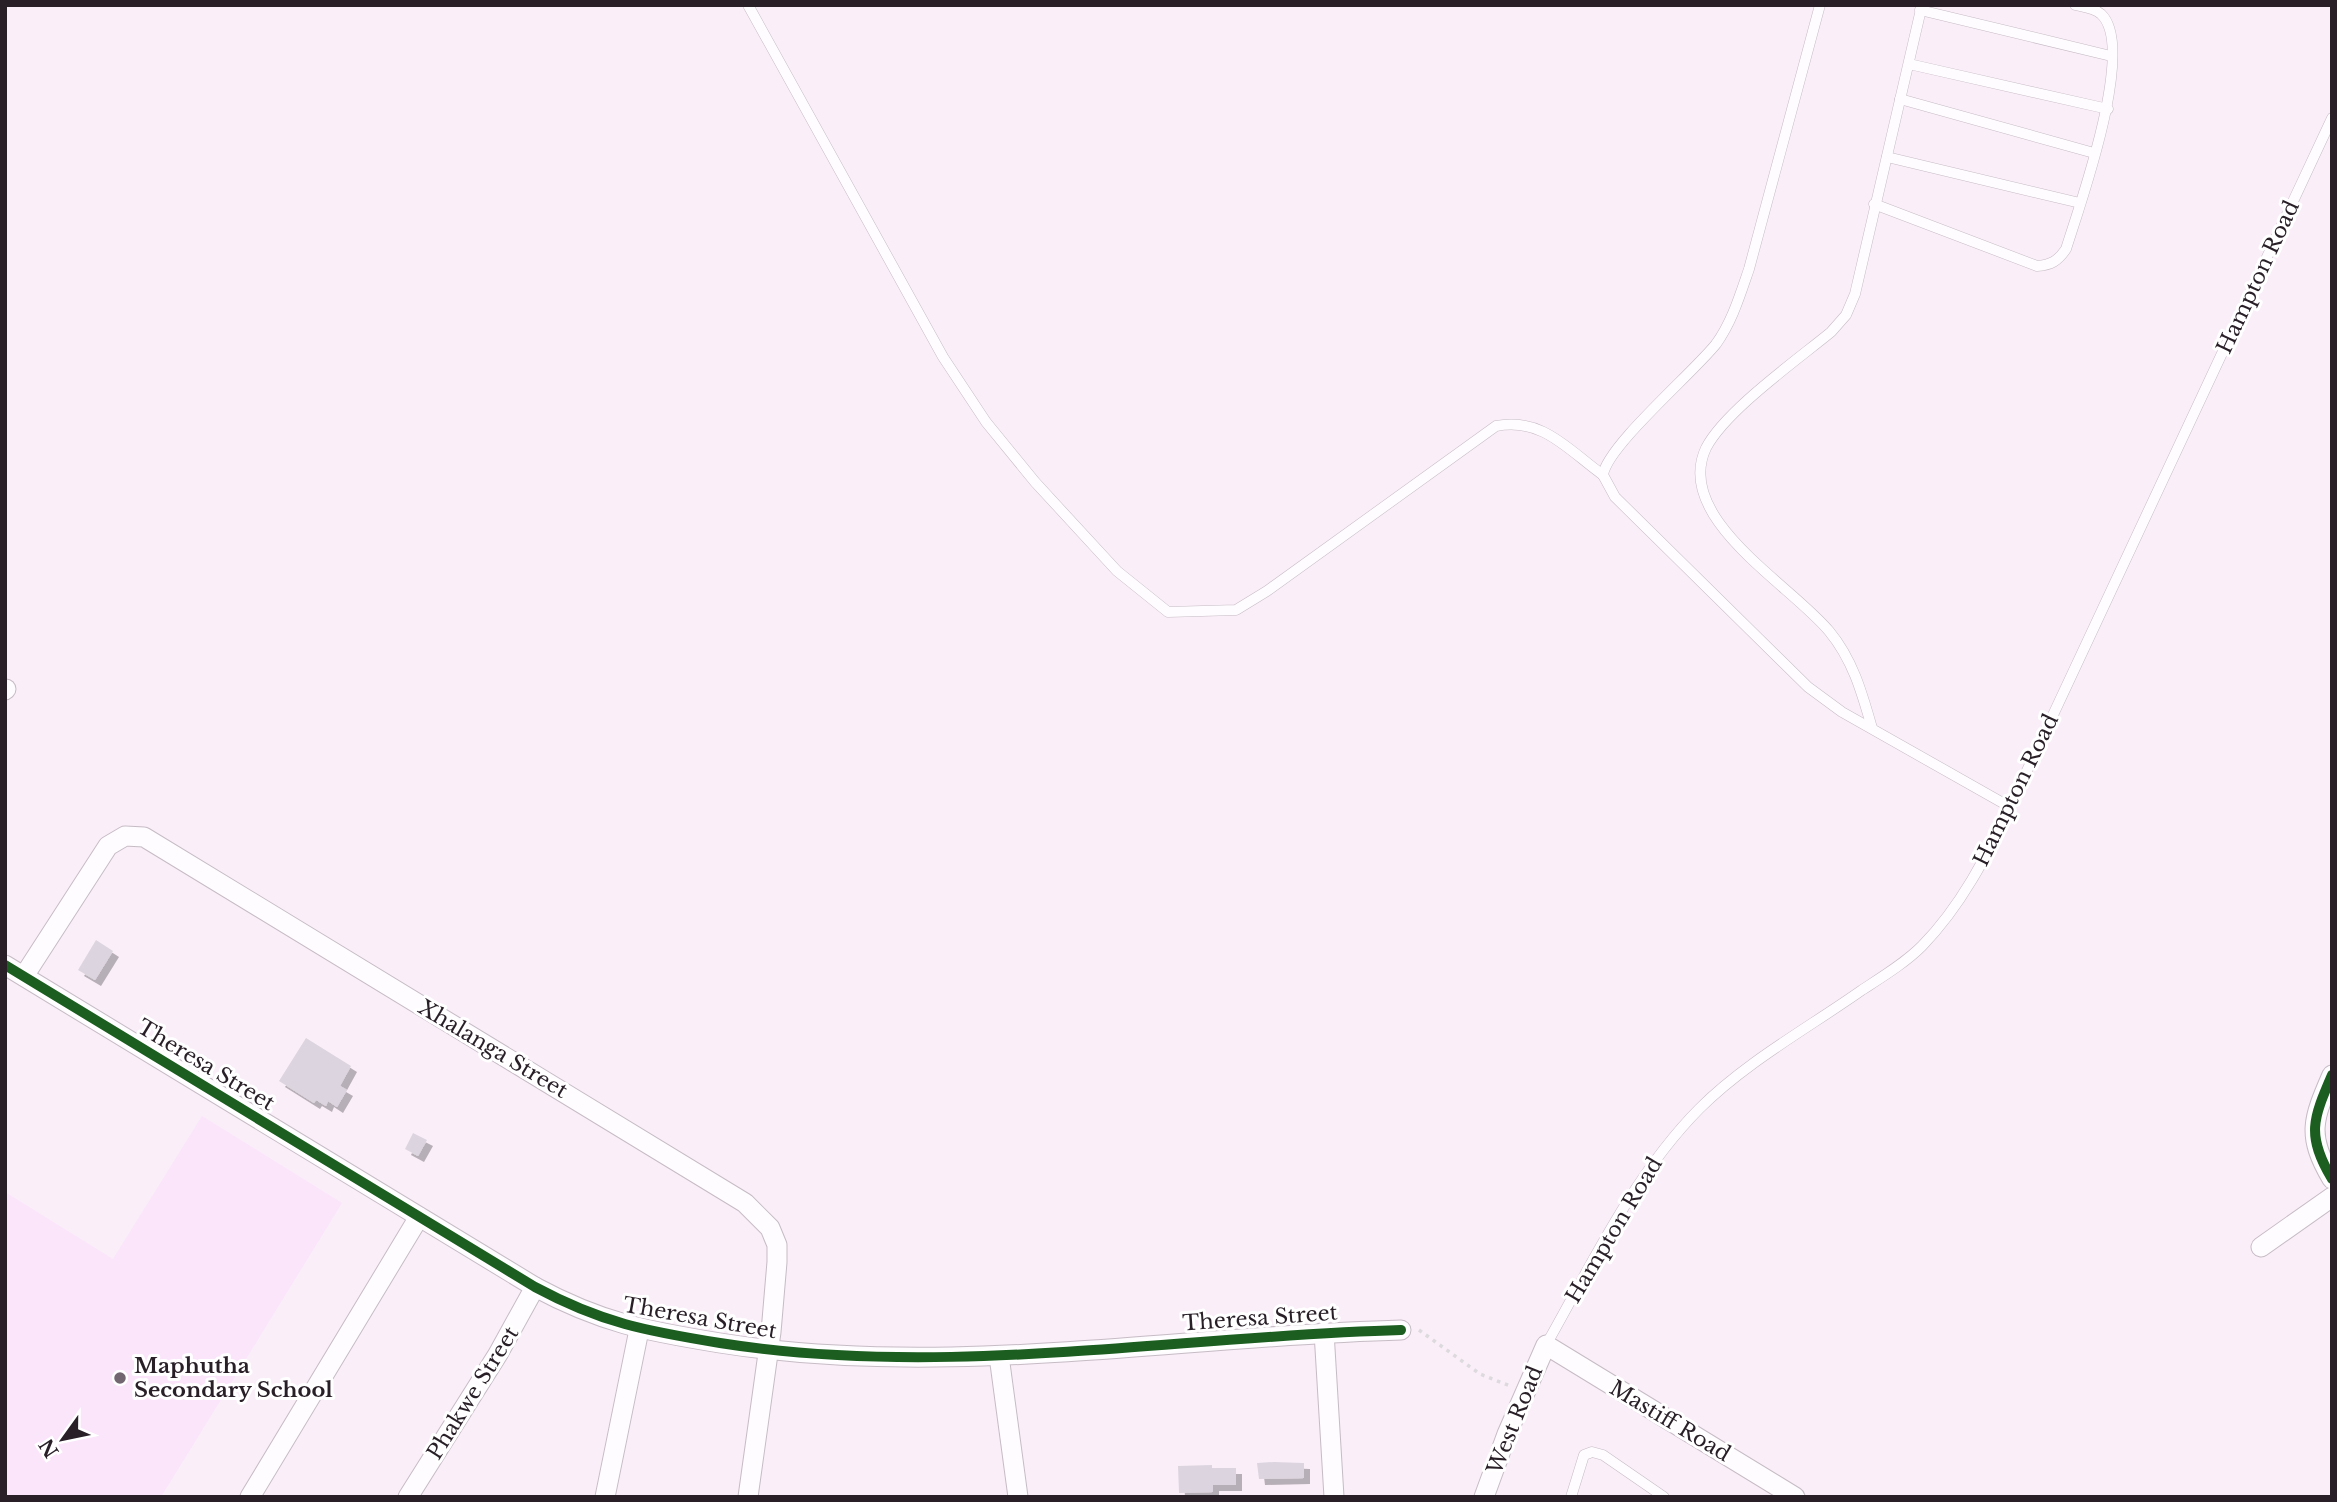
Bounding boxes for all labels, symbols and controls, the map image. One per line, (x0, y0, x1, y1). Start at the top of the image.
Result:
street label: Hampton Road (2211, 196, 2305, 358)
street label: Hampton Road (1968, 710, 2064, 870)
street label: Xhalanga Street (414, 994, 572, 1104)
street label: Theresa Street (133, 1014, 279, 1116)
street label: Hampton Road (1560, 1152, 1668, 1308)
street label: Theresa Street (621, 1292, 779, 1344)
street label: Theresa Street (1182, 1300, 1338, 1336)
street label: Phakwe Street (422, 1322, 524, 1464)
place label: Maphutha Secondary School (134, 1353, 333, 1403)
street label: West Road (1481, 1362, 1548, 1479)
marker: Maphutha Secondary School (112, 1370, 128, 1386)
street label: Mastiff Road (1605, 1375, 1735, 1467)
north arrow (28, 1404, 98, 1474)
text: N (35, 1434, 64, 1462)

